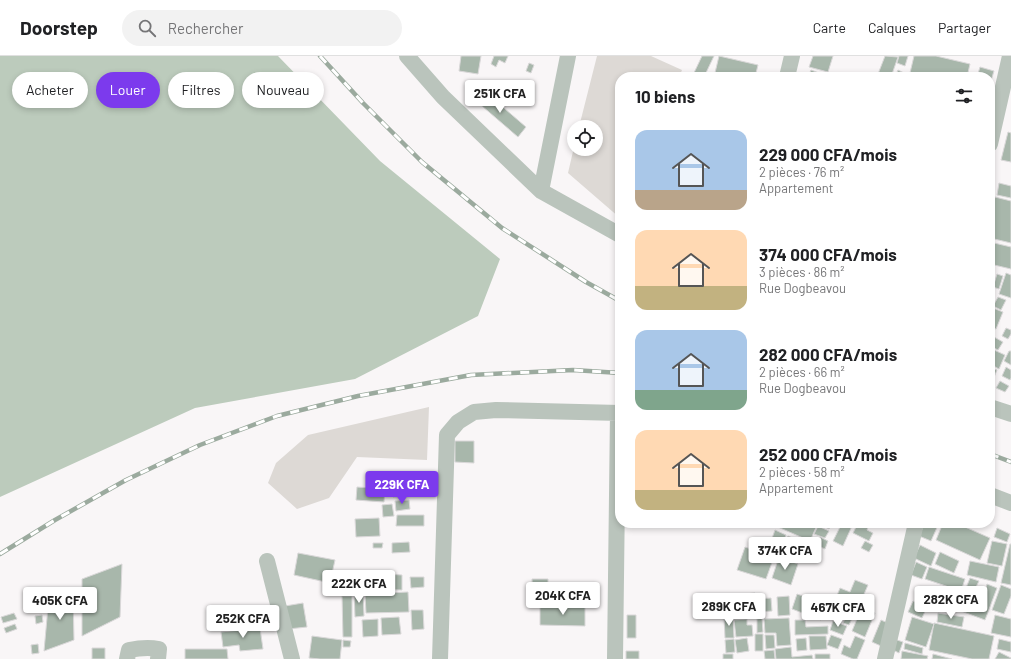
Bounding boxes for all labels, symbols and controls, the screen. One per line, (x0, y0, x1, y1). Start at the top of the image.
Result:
search box (122, 10, 402, 46)
text: Doorstep (20, 16, 98, 39)
icon: search (136, 17, 158, 39)
text: Rechercher (168, 19, 243, 37)
text: Carte (813, 19, 846, 36)
text: Calques (868, 19, 916, 36)
text: Partager (938, 19, 991, 36)
chip: Acheter (12, 72, 88, 108)
chip: Louer (96, 72, 160, 108)
chip: Filtres (168, 72, 234, 108)
chip: Nouveau (242, 72, 324, 108)
pin: 251K CFA (459, 80, 541, 114)
text: 251K CFA (474, 85, 526, 101)
icon: filters (953, 85, 975, 107)
text: 10 biens (635, 86, 695, 106)
map controls (567, 120, 603, 156)
button: locate (567, 120, 603, 156)
text: 229 000 CFA/mois (759, 144, 897, 164)
icon: home (667, 146, 715, 194)
text: 2 pièces · 76 m² (759, 164, 844, 180)
text: Appartement (759, 180, 834, 196)
text: 374 000 CFA/mois (759, 244, 897, 264)
icon: home (667, 246, 715, 294)
text: 3 pièces · 86 m² (759, 264, 845, 280)
text: Rue Dogbeavou (759, 280, 846, 296)
text: 282 000 CFA/mois (759, 344, 897, 364)
icon: home (667, 346, 715, 394)
text: 2 pièces · 66 m² (759, 364, 845, 380)
text: Rue Dogbeavou (759, 380, 846, 396)
text: 252 000 CFA/mois (759, 444, 897, 464)
icon: home (667, 446, 715, 494)
text: 2 pièces · 58 m² (759, 464, 845, 480)
pin: 229K CFA (361, 471, 443, 505)
text: 229K CFA (374, 476, 430, 492)
text: Appartement (759, 480, 834, 496)
pin: 374K CFA (744, 537, 826, 571)
text: 374K CFA (758, 542, 812, 558)
pin: 222K CFA (318, 570, 400, 604)
text: 222K CFA (331, 575, 387, 591)
pin: 204K CFA (522, 582, 604, 616)
pin: 282K CFA (910, 586, 992, 620)
pin: 405K CFA (19, 587, 101, 621)
text: 204K CFA (535, 587, 591, 603)
text: 282K CFA (923, 591, 979, 607)
text: 405K CFA (32, 592, 88, 608)
pin: 289K CFA (688, 593, 770, 627)
pin: 467K CFA (797, 594, 879, 628)
text: 289K CFA (702, 598, 756, 614)
text: 467K CFA (811, 599, 865, 615)
pin: 252K CFA (202, 605, 284, 639)
text: 252K CFA (215, 610, 271, 626)

